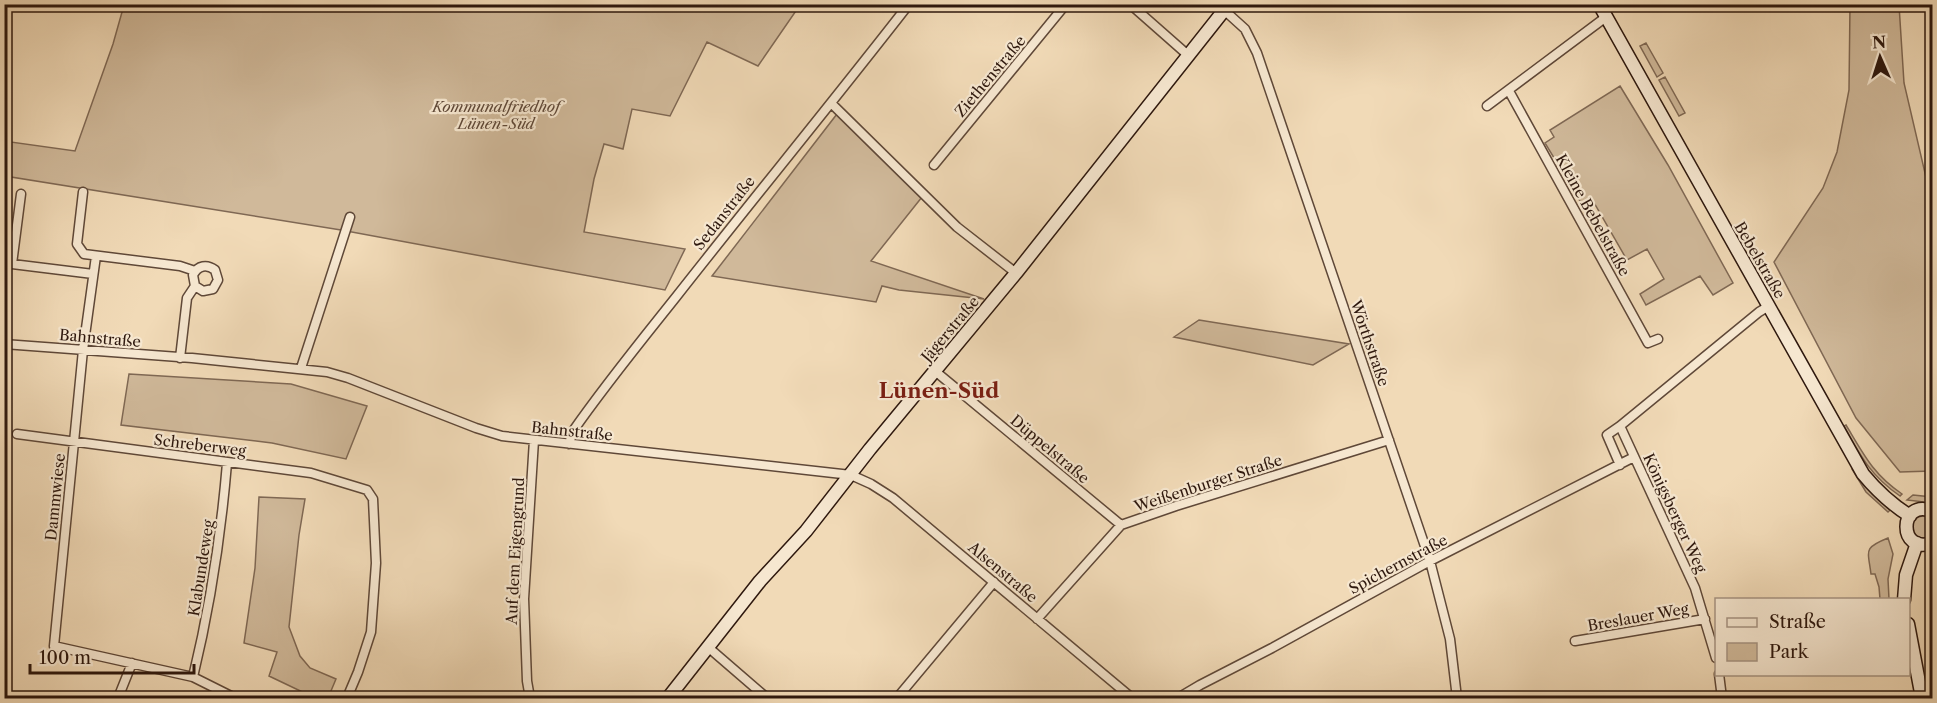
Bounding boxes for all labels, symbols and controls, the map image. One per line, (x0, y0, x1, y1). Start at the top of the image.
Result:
north arrow (1850, 27, 1910, 87)
street label: Ziethenstraße (950, 31, 1030, 121)
text: N (1872, 32, 1887, 52)
park label: Kommunalfriedhof Lünen-Süd (431, 97, 565, 133)
street label: Kleine Bebelstraße (1552, 151, 1634, 279)
street label: Sedanstraße (689, 172, 759, 254)
street label: Bebelstraße (1730, 218, 1790, 302)
street label: Jägerstraße (916, 292, 983, 367)
street label: Wörthstraße (1346, 296, 1394, 389)
street label: Bahnstraße (58, 325, 142, 351)
district label: Lünen-Süd (879, 378, 999, 403)
street label: Düppelstraße (1007, 410, 1093, 488)
street label: Bahnstraße (530, 417, 614, 445)
street label: Schreberweg (153, 430, 247, 460)
street label: Weißenburger Straße (1131, 450, 1284, 516)
street label: Königsberger Weg (1639, 450, 1711, 576)
street label: Dammwiese (41, 452, 69, 542)
street label: Auf dem Eigengrund (502, 477, 528, 626)
street label: Klabundeweg (184, 518, 218, 618)
street label: Spichernstraße (1345, 530, 1451, 598)
street label: Alsenstraße (964, 537, 1042, 606)
legend (1715, 598, 1910, 676)
street label: Breslauer Weg (1586, 599, 1690, 635)
text: Straße (1769, 611, 1826, 633)
scale bar (30, 637, 194, 675)
text: Park (1769, 641, 1810, 663)
text: 100 m (39, 647, 91, 669)

